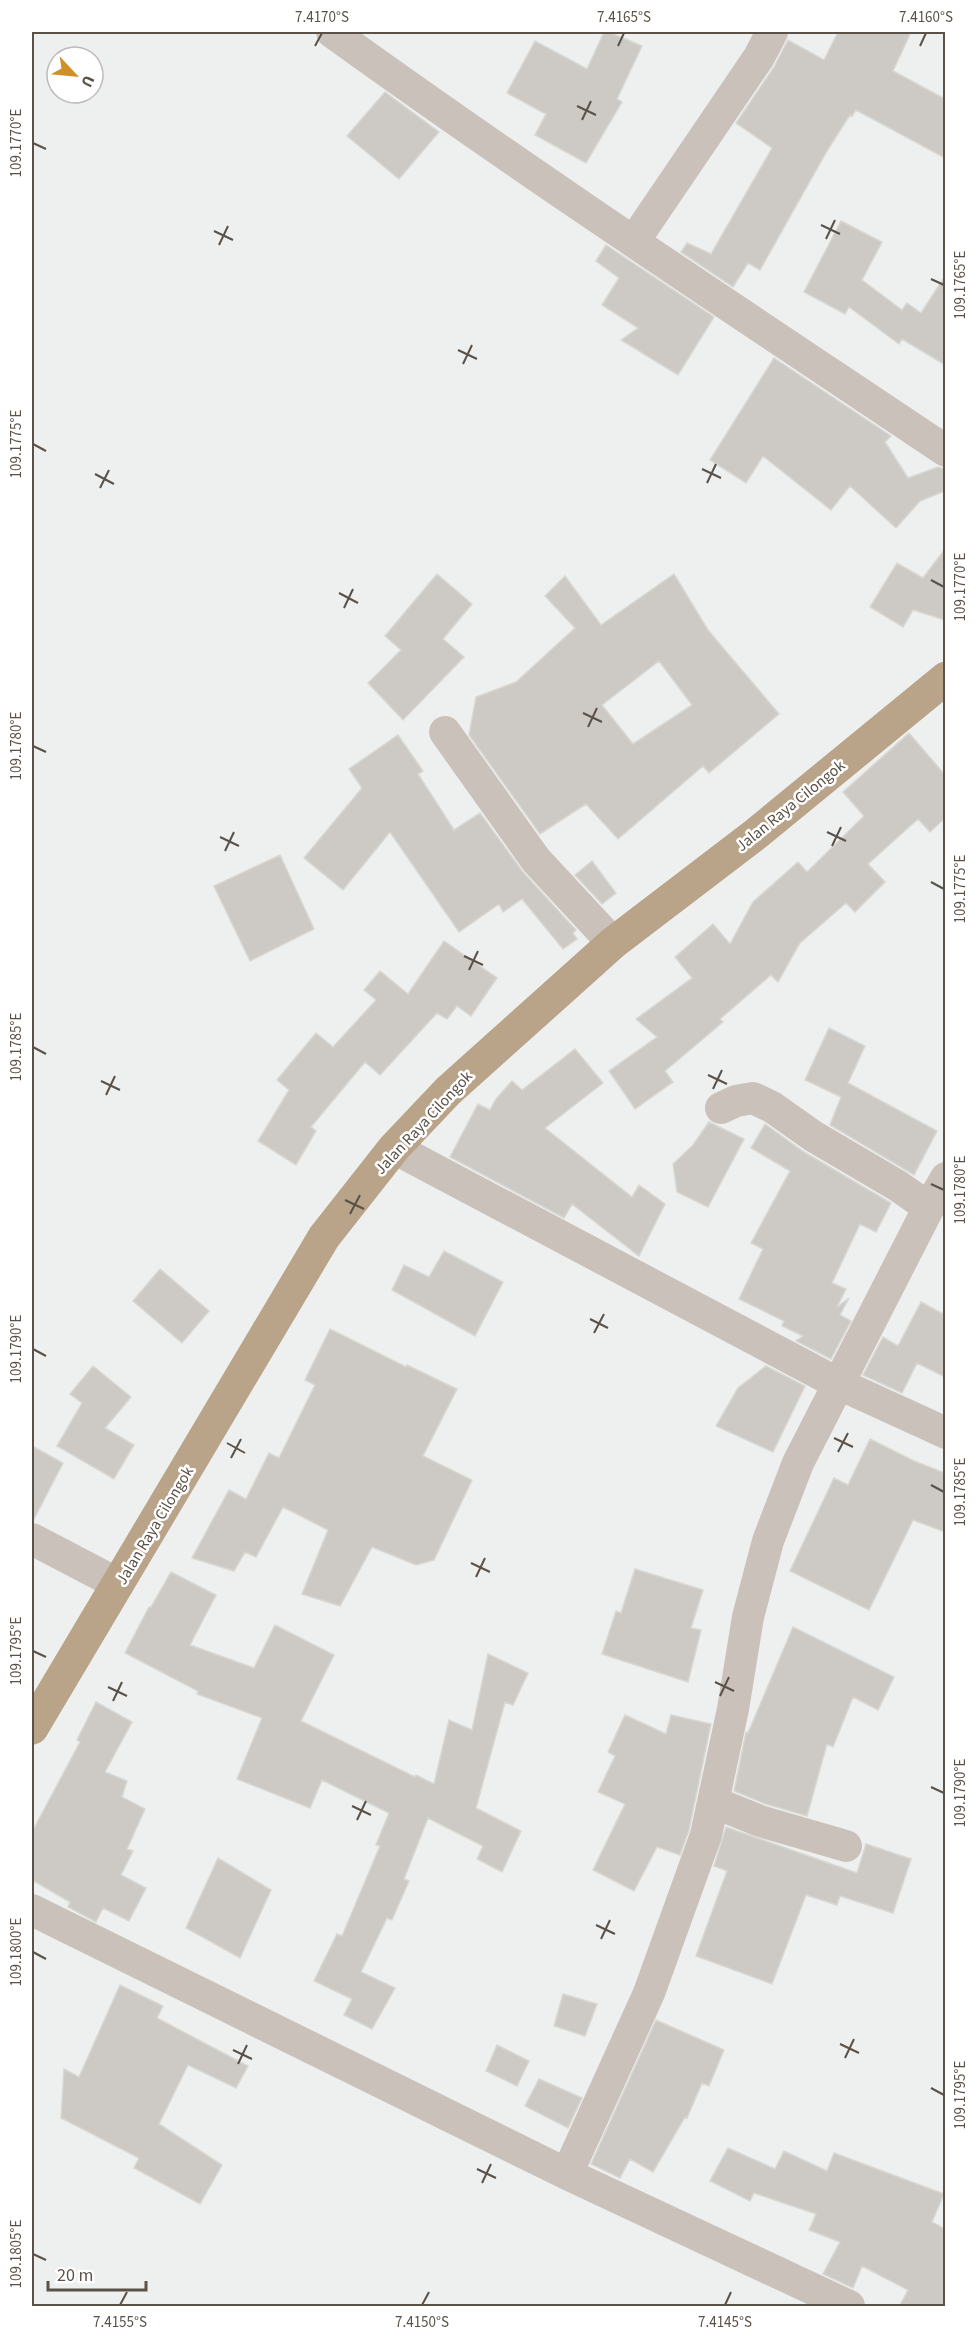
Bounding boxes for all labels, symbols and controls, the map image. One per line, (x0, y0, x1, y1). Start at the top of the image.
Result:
text: 7.4170°S (295, 7, 349, 28)
text: 7.4165°S (597, 7, 651, 28)
text: 7.4160°S (899, 7, 953, 28)
north arrow (45, 45, 105, 105)
text: U (75, 72, 100, 91)
text: 109.1770°E (6, 109, 27, 177)
text: 109.1765°E (950, 251, 971, 319)
text: 109.1775°E (6, 410, 27, 478)
text: 109.1770°E (950, 553, 971, 621)
text: 109.1780°E (6, 712, 27, 780)
street label: Jalan Raya Cilongok (731, 755, 850, 857)
text: 109.1775°E (950, 855, 971, 923)
text: 109.1785°E (6, 1013, 27, 1081)
street label: Jalan Raya Cilongok (370, 1066, 478, 1179)
text: 109.1780°E (950, 1156, 971, 1224)
text: 109.1790°E (6, 1315, 27, 1383)
text: 109.1785°E (950, 1458, 971, 1526)
street label: Jalan Raya Cilongok (111, 1462, 199, 1589)
text: 109.1795°E (6, 1617, 27, 1685)
text: 109.1790°E (950, 1759, 971, 1827)
text: 109.1800°E (6, 1918, 27, 1986)
text: 109.1795°E (950, 2061, 971, 2129)
text: 109.1805°E (6, 2220, 27, 2288)
scale bar (48, 2254, 146, 2292)
text: 20 m (57, 2263, 93, 2288)
text: 7.4155°S (93, 2312, 147, 2333)
text: 7.4150°S (395, 2312, 449, 2333)
text: 7.4145°S (698, 2312, 752, 2333)

